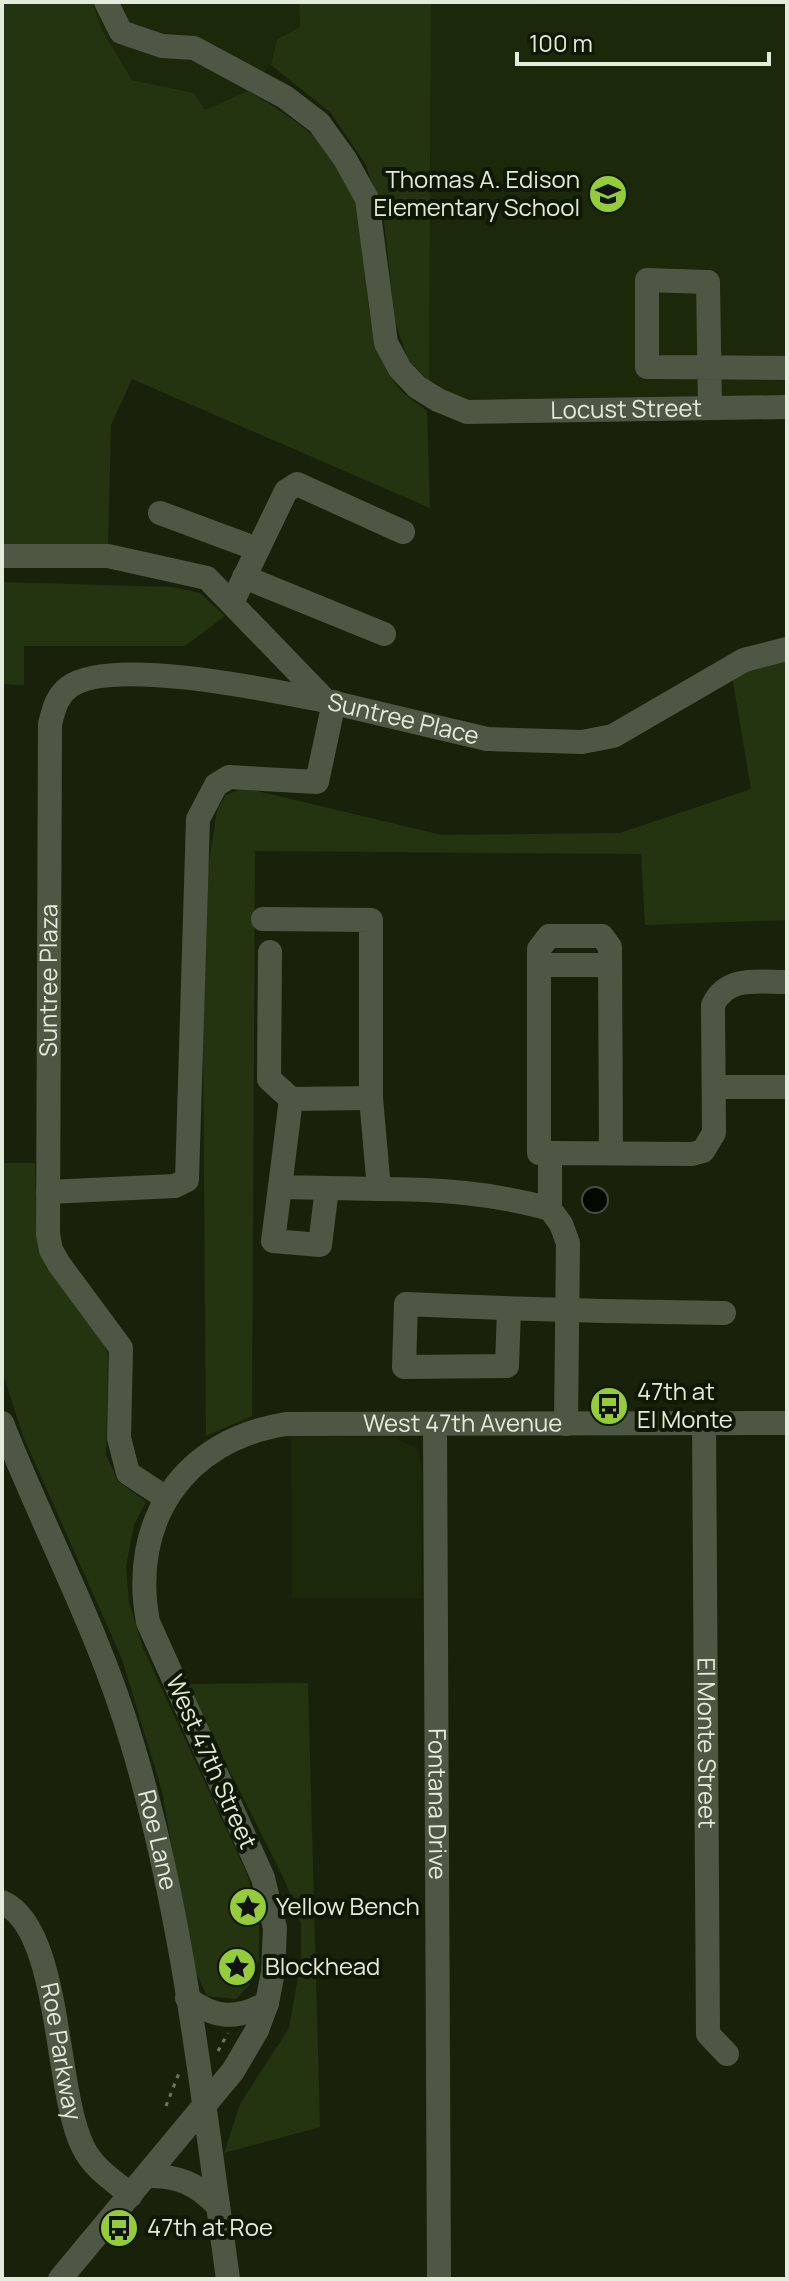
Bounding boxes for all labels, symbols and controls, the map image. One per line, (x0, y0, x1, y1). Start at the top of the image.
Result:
scale bar (517, 16, 769, 66)
text: 100 m (529, 26, 593, 59)
place label: Thomas A. Edison Elementary School (374, 162, 580, 223)
school or university icon: Thomas A. Edison Elementary School (587, 173, 629, 215)
street label: Locust Street (550, 390, 702, 426)
street label: Suntree Place (325, 684, 483, 752)
street label: Suntree Plaza (31, 904, 64, 1057)
place label: 47th at El Monte (637, 1374, 733, 1435)
bus stop icon: 47th at El Monte (588, 1385, 630, 1427)
street label: West 47th Avenue (363, 1405, 562, 1439)
street label: El Monte Street (691, 1657, 725, 1829)
street label: West 47th Street (159, 1669, 266, 1854)
street label: Fontana Drive (421, 1728, 455, 1880)
street label: Roe Lane (131, 1786, 186, 1893)
place icon: Yellow Bench (227, 1886, 269, 1928)
place label: Yellow Bench (276, 1889, 420, 1922)
place icon: Blockhead (216, 1946, 258, 1988)
place label: Blockhead (265, 1949, 380, 1982)
street label: Roe Parkway (34, 1979, 91, 2124)
bus stop icon: 47th at Roe (98, 2207, 140, 2249)
place label: 47th at Roe (147, 2210, 273, 2243)

